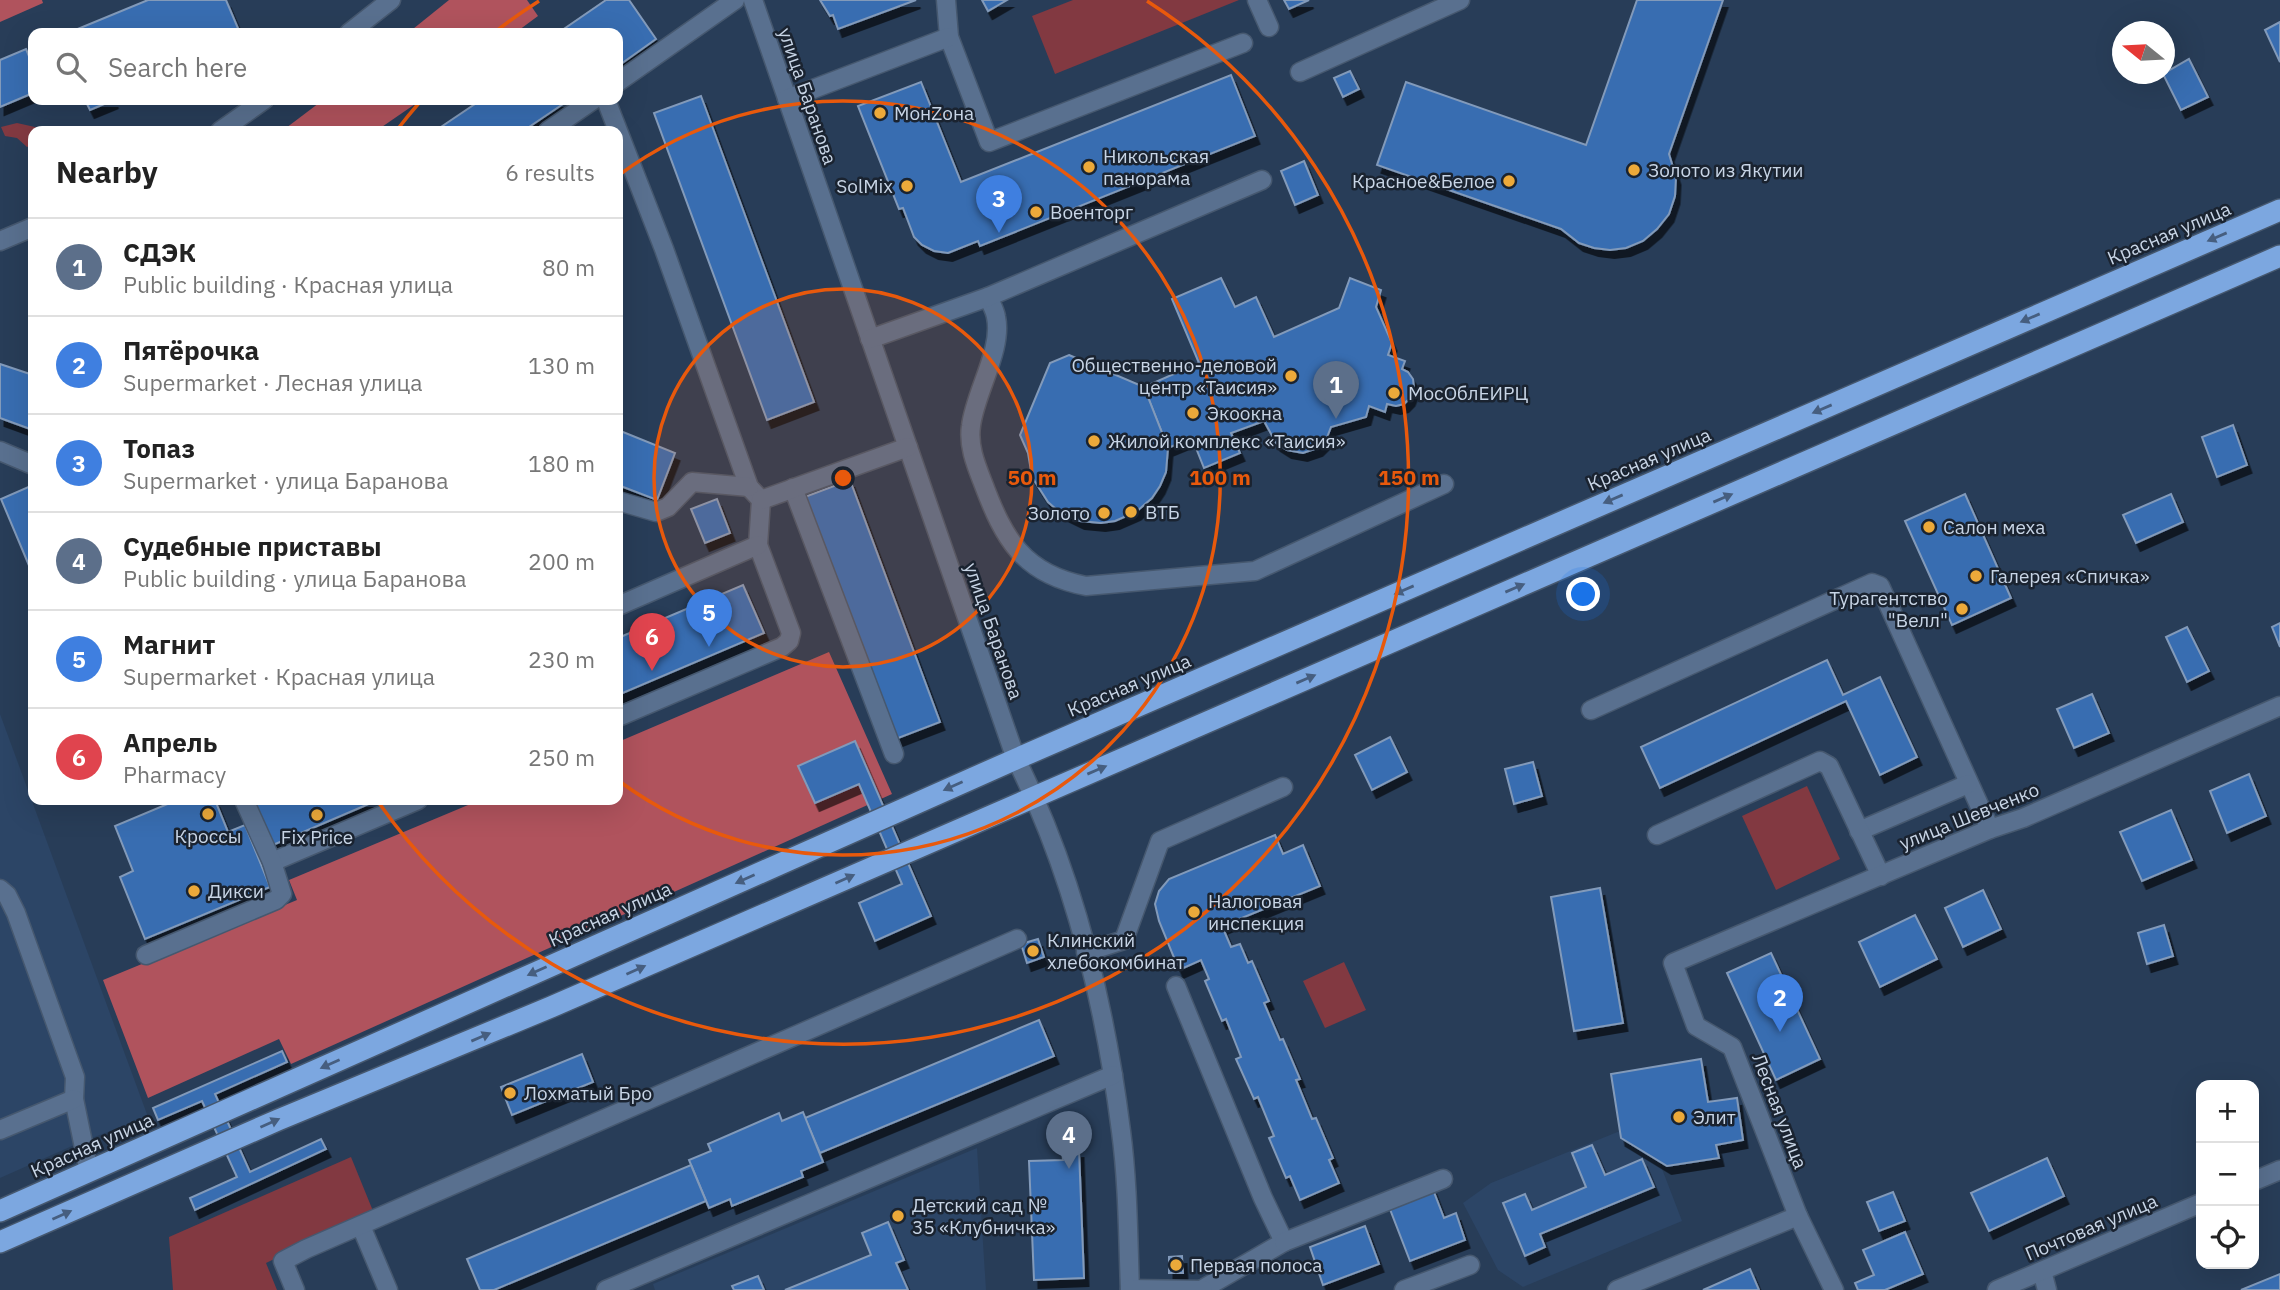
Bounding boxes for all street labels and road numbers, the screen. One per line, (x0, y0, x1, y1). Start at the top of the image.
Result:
street label: улица Баранова (773, 24, 843, 168)
street label: Красная улица (2104, 196, 2234, 270)
street label: Красная улица (1584, 422, 1714, 496)
street label: улица Баранова (959, 559, 1029, 703)
street label: Красная улица (1064, 648, 1194, 722)
street label: улица Шевченко (1896, 777, 2042, 855)
street label: Красная улица (545, 876, 675, 952)
street label: Лесная улица (1747, 1050, 1813, 1172)
street label: Красная улица (27, 1107, 157, 1183)
street label: Почтовая улица (2021, 1188, 2161, 1266)

